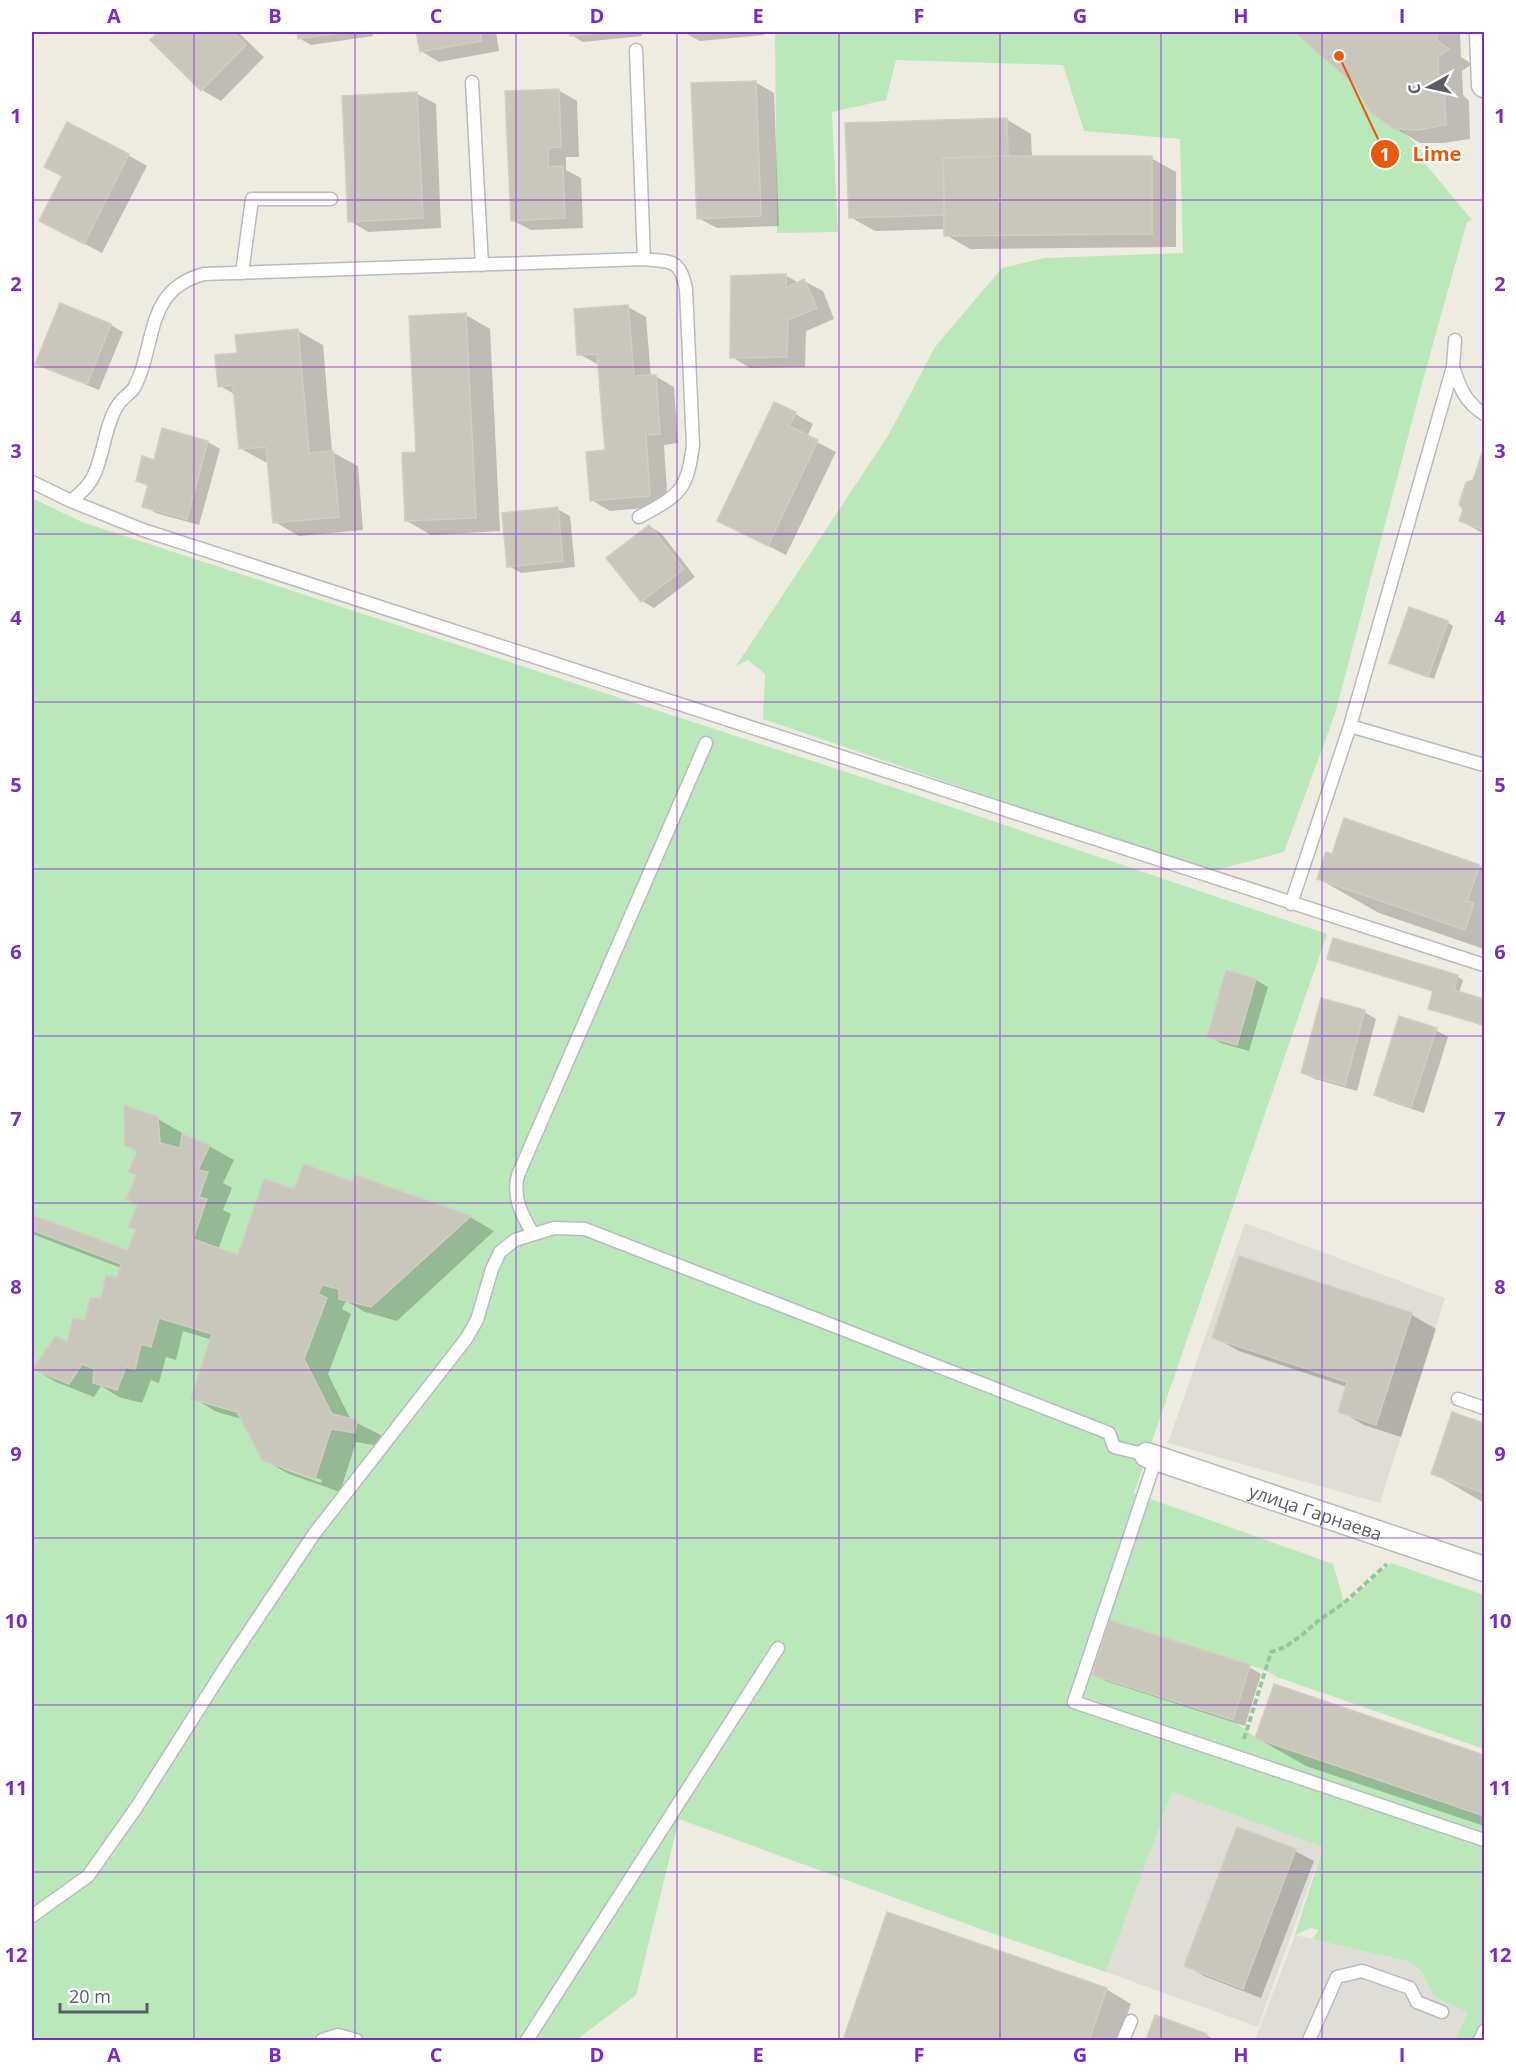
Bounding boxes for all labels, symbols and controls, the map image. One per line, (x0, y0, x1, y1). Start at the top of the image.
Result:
text: A (107, 2, 121, 29)
text: B (268, 2, 282, 29)
text: C (430, 2, 443, 29)
text: D (590, 2, 604, 29)
text: E (752, 2, 764, 29)
text: F (914, 2, 924, 29)
text: G (1073, 2, 1087, 29)
text: H (1233, 2, 1249, 29)
text: I (1399, 2, 1405, 29)
north arrow (1399, 57, 1459, 117)
text: С (1403, 83, 1426, 96)
text: 1 (10, 102, 22, 129)
text: 1 (1494, 102, 1506, 129)
callout: Lime (1370, 135, 1473, 173)
text: Lime (1413, 140, 1461, 167)
text: 1 (1380, 142, 1390, 166)
text: 2 (10, 270, 22, 297)
text: 2 (1494, 270, 1506, 297)
text: 3 (10, 437, 22, 464)
text: 3 (1494, 437, 1506, 464)
text: 4 (10, 604, 22, 631)
text: 4 (1494, 604, 1506, 631)
text: 5 (10, 771, 22, 798)
text: 5 (1494, 771, 1506, 798)
text: 6 (10, 938, 22, 965)
text: 6 (1494, 938, 1506, 965)
text: 7 (10, 1105, 22, 1132)
text: 7 (1494, 1105, 1506, 1132)
text: 8 (10, 1273, 22, 1300)
text: 8 (1494, 1273, 1506, 1300)
text: 9 (10, 1440, 22, 1467)
text: 9 (1494, 1440, 1506, 1467)
street label: улица Гарнаева (1246, 1478, 1385, 1546)
text: 10 (5, 1607, 27, 1634)
text: 10 (1489, 1607, 1511, 1634)
text: 11 (5, 1774, 27, 1801)
text: 11 (1489, 1774, 1511, 1801)
text: 12 (5, 1941, 27, 1968)
text: 12 (1489, 1941, 1511, 1968)
scale bar (60, 1976, 147, 2014)
text: 20 m (69, 1984, 111, 2008)
text: A (107, 2041, 121, 2068)
text: B (268, 2041, 282, 2068)
text: C (430, 2041, 443, 2068)
text: D (590, 2041, 604, 2068)
text: E (752, 2041, 764, 2068)
text: F (914, 2041, 924, 2068)
text: G (1073, 2041, 1087, 2068)
text: H (1233, 2041, 1249, 2068)
text: I (1399, 2041, 1405, 2068)

